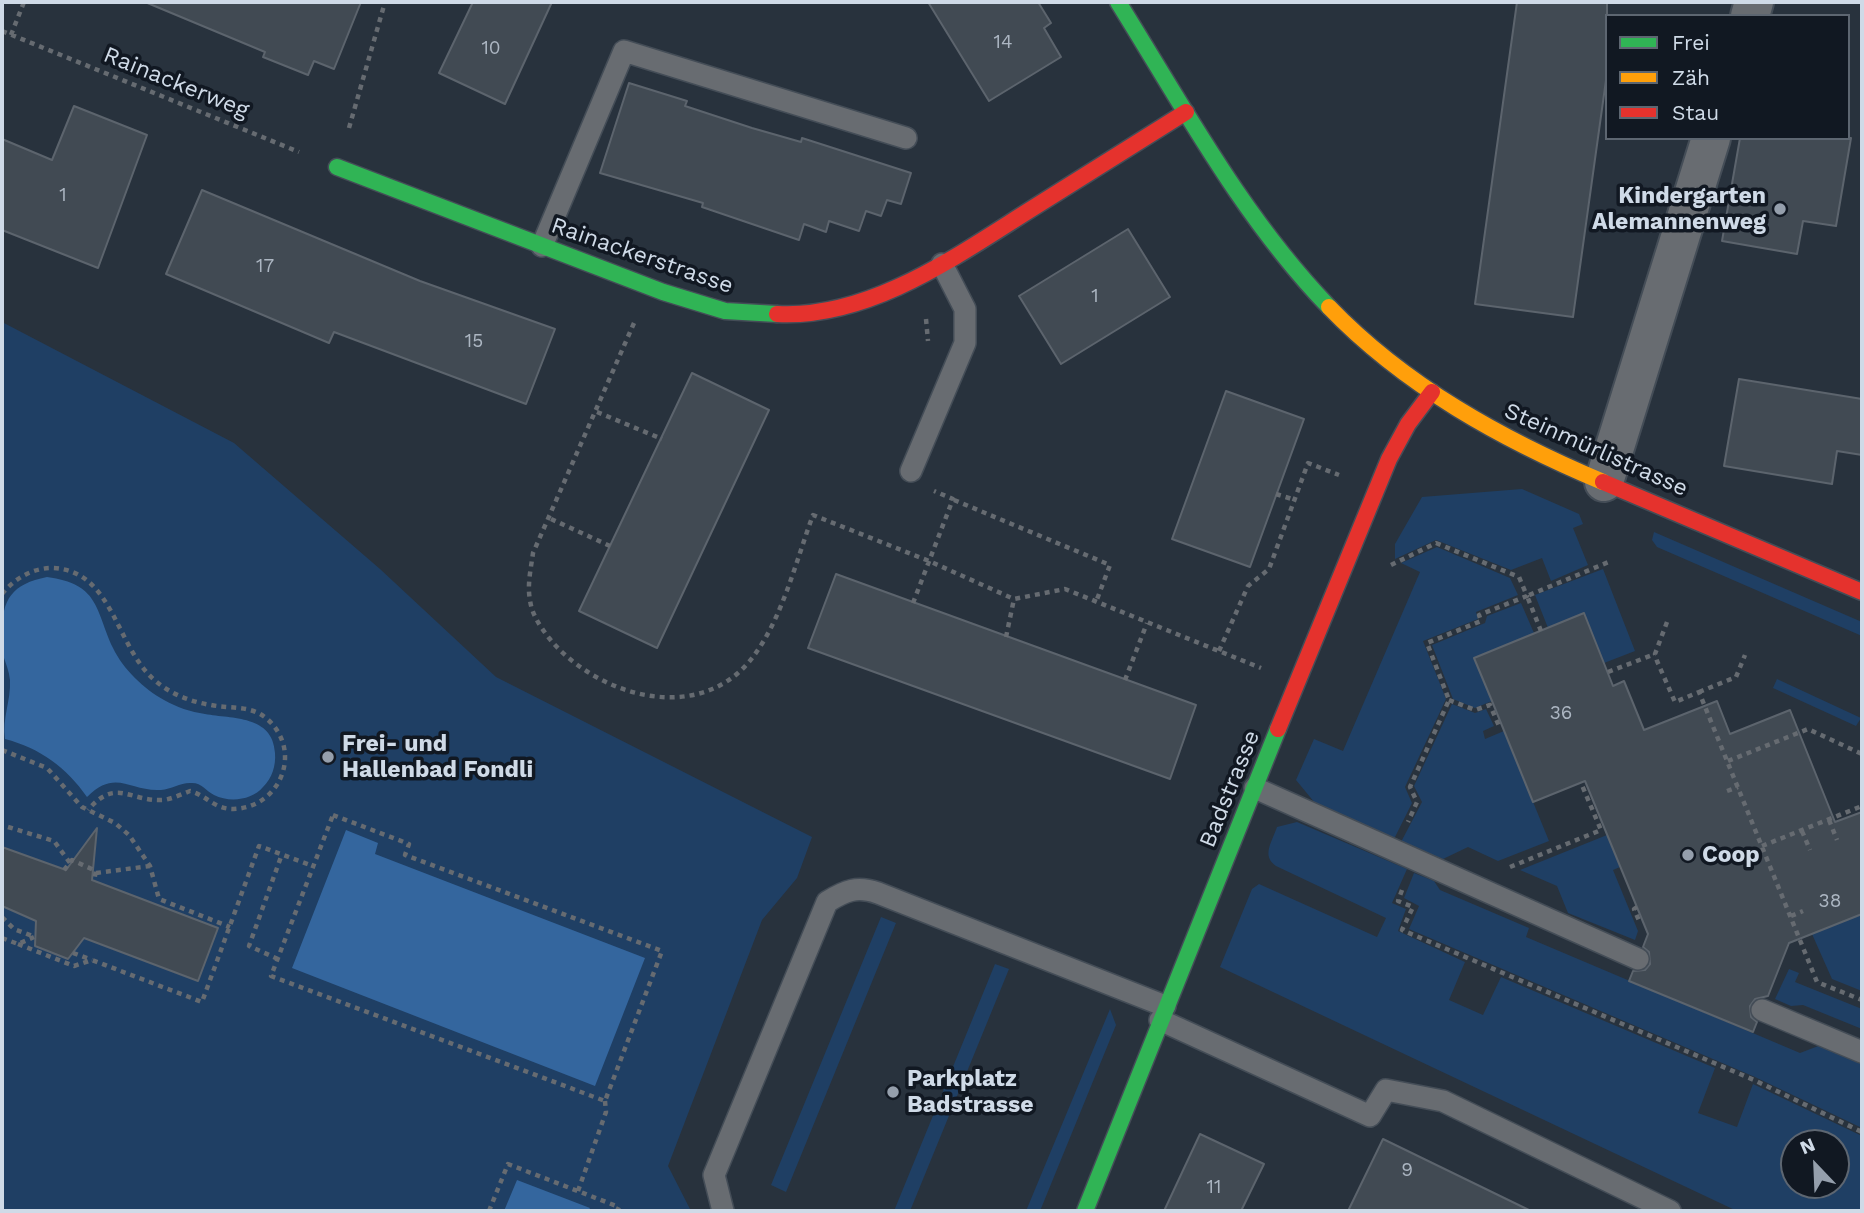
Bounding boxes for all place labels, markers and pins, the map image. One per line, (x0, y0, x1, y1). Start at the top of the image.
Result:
place label: Kindergarten Alemannenweg (1592, 182, 1766, 236)
marker: Kindergarten Alemannenweg (1772, 201, 1788, 217)
place label: Frei- und Hallenbad Fondli (342, 730, 533, 784)
marker: Frei- und Hallenbad Fondli (320, 749, 336, 765)
place label: Coop (1702, 841, 1760, 869)
marker: Coop (1680, 847, 1696, 863)
place label: Parkplatz Badstrasse (907, 1065, 1034, 1119)
marker: Parkplatz Badstrasse (885, 1084, 901, 1100)

